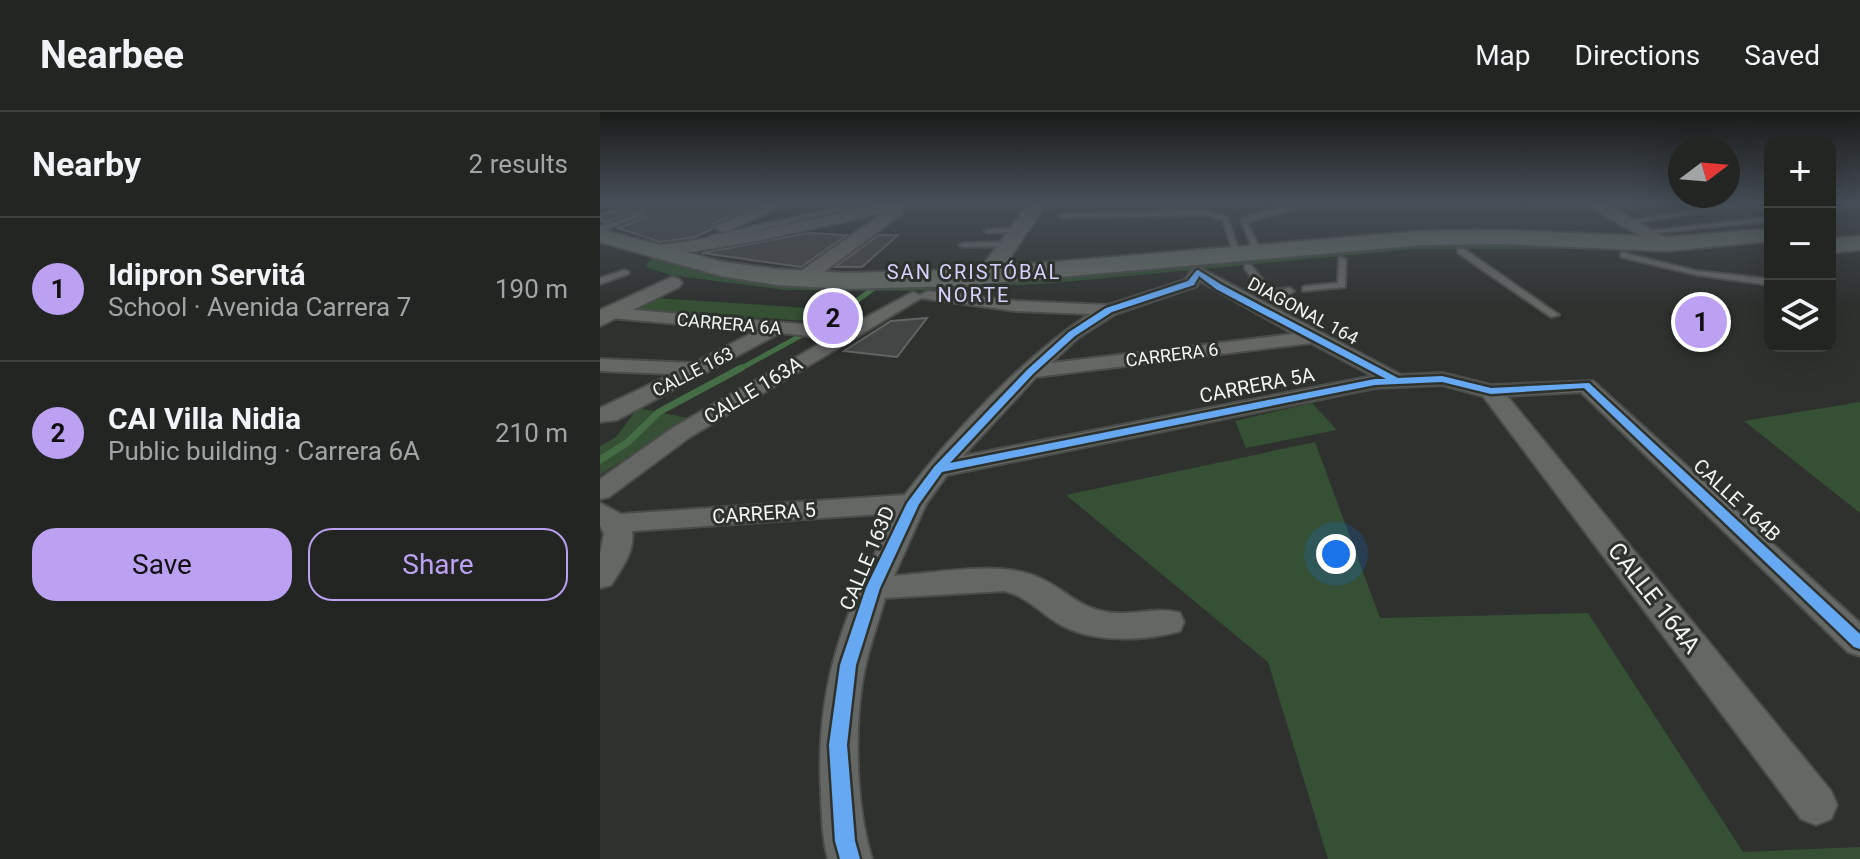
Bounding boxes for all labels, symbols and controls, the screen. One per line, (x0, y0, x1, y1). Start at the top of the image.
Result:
text: Nearbee (40, 33, 184, 77)
text: Map (1475, 39, 1531, 72)
text: Directions (1575, 39, 1700, 72)
text: Saved (1744, 39, 1820, 72)
north arrow (1668, 136, 1740, 208)
map controls (1764, 136, 1836, 352)
button: + (1764, 136, 1836, 208)
text: Nearby (32, 144, 141, 184)
text: 2 results (469, 149, 568, 179)
button: − (1764, 208, 1836, 280)
text: Idipron Servitá (108, 257, 305, 292)
district label: SAN CRISTÓBAL NORTE (887, 260, 1061, 307)
street label: DIAGONAL 164 (1244, 273, 1362, 349)
text: 1 (51, 274, 65, 304)
text: 190 m (495, 274, 568, 304)
button: layers (1764, 280, 1836, 352)
pin: 2 (807, 288, 859, 348)
text: School · Avenida Carrera 7 (108, 292, 411, 322)
pin: 1 (1675, 292, 1727, 352)
street label: CARRERA 6A (676, 308, 783, 339)
street label: CARRERA 6 (1124, 338, 1220, 371)
street label: CALLE 163 (649, 342, 737, 401)
street label: CALLE 163A (699, 351, 807, 429)
street label: CARRERA 5A (1197, 362, 1317, 408)
text: CAI Villa Nidia (108, 401, 301, 436)
text: 2 (51, 418, 65, 448)
text: 210 m (495, 418, 568, 448)
text: Public building · Carrera 6A (108, 436, 420, 466)
street label: CALLE 164B (1689, 454, 1785, 546)
street label: CARRERA 5 (711, 497, 817, 529)
street label: CALLE 163D (834, 502, 900, 614)
button: Save (32, 528, 292, 601)
button: Share (308, 528, 568, 601)
your location (1316, 534, 1356, 574)
street label: CALLE 164A (1602, 537, 1706, 659)

